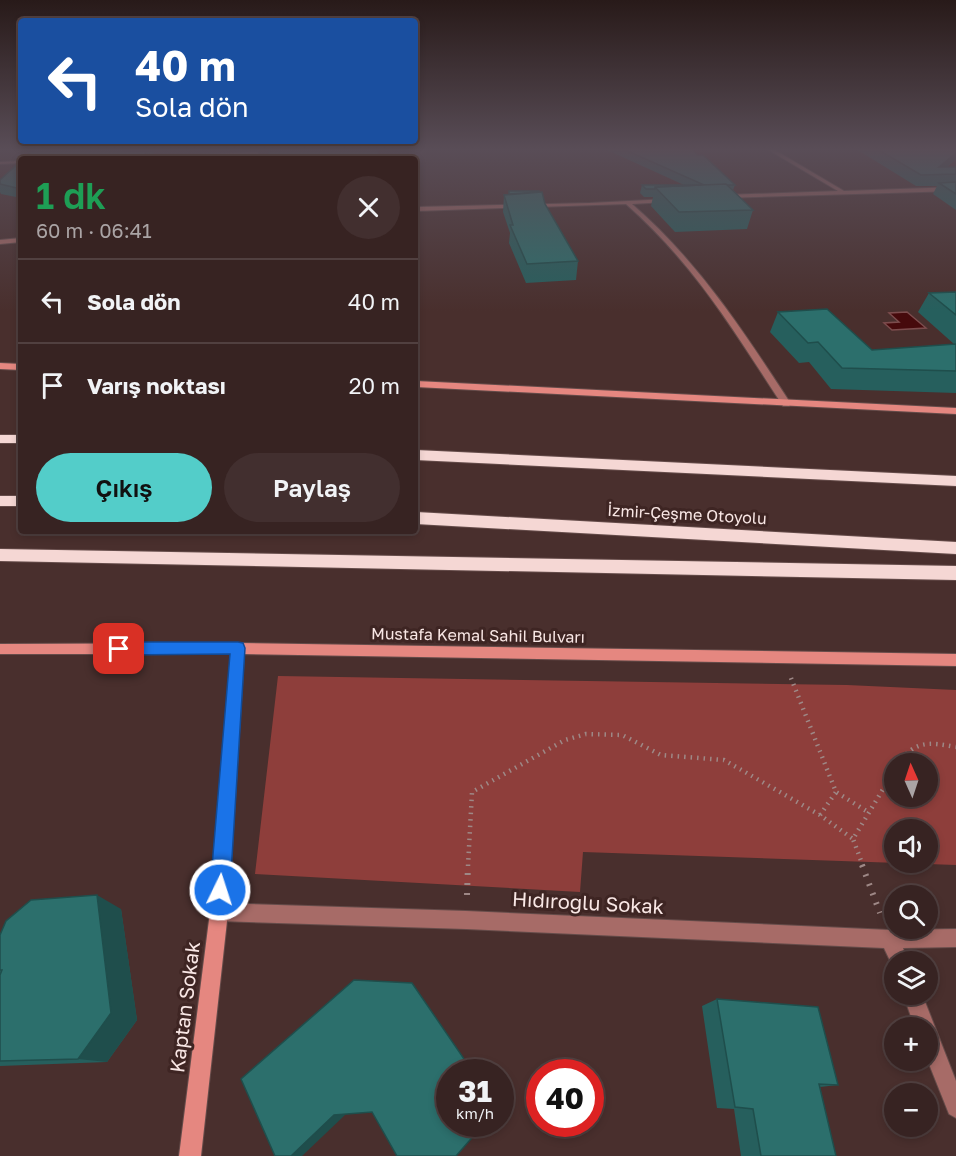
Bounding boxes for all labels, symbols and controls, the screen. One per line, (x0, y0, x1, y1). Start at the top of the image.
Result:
text: 40 m (135, 40, 236, 90)
icon: left (36, 42, 114, 120)
text: Sola dön (135, 91, 249, 123)
text: 1 dk (36, 174, 106, 217)
button: close (337, 176, 400, 239)
text: 60 m · 06:41 (36, 218, 152, 242)
icon: left (36, 285, 69, 318)
text: Sola dön (87, 288, 181, 315)
text: 40 m (348, 288, 400, 315)
icon: arrive (36, 369, 69, 402)
text: Varış noktası (87, 372, 226, 399)
text: 20 m (349, 372, 400, 399)
button: Çıkış (36, 453, 212, 522)
button: Paylaş (224, 453, 400, 522)
street label: İzmir-Çeşme Otoyolu (607, 500, 767, 528)
pin (93, 623, 144, 674)
street label: Mustafa Kemal Sahil Bulvarı (371, 623, 585, 647)
icon: arrive (102, 632, 135, 665)
north arrow (884, 753, 938, 807)
map controls (884, 753, 938, 1137)
button: sound (884, 819, 938, 873)
position arrow (188, 858, 252, 922)
button: search (884, 885, 938, 939)
street label: Hıdıroğlu Sokak (511, 886, 665, 918)
street label: Kaptan Sokak (164, 940, 204, 1074)
button: layers (884, 951, 938, 1005)
button: + (884, 1017, 938, 1071)
speed limit sign: 40 (526, 1059, 604, 1137)
text: 31 (458, 1073, 492, 1109)
button: − (884, 1083, 938, 1137)
text: km/h (456, 1104, 494, 1122)

